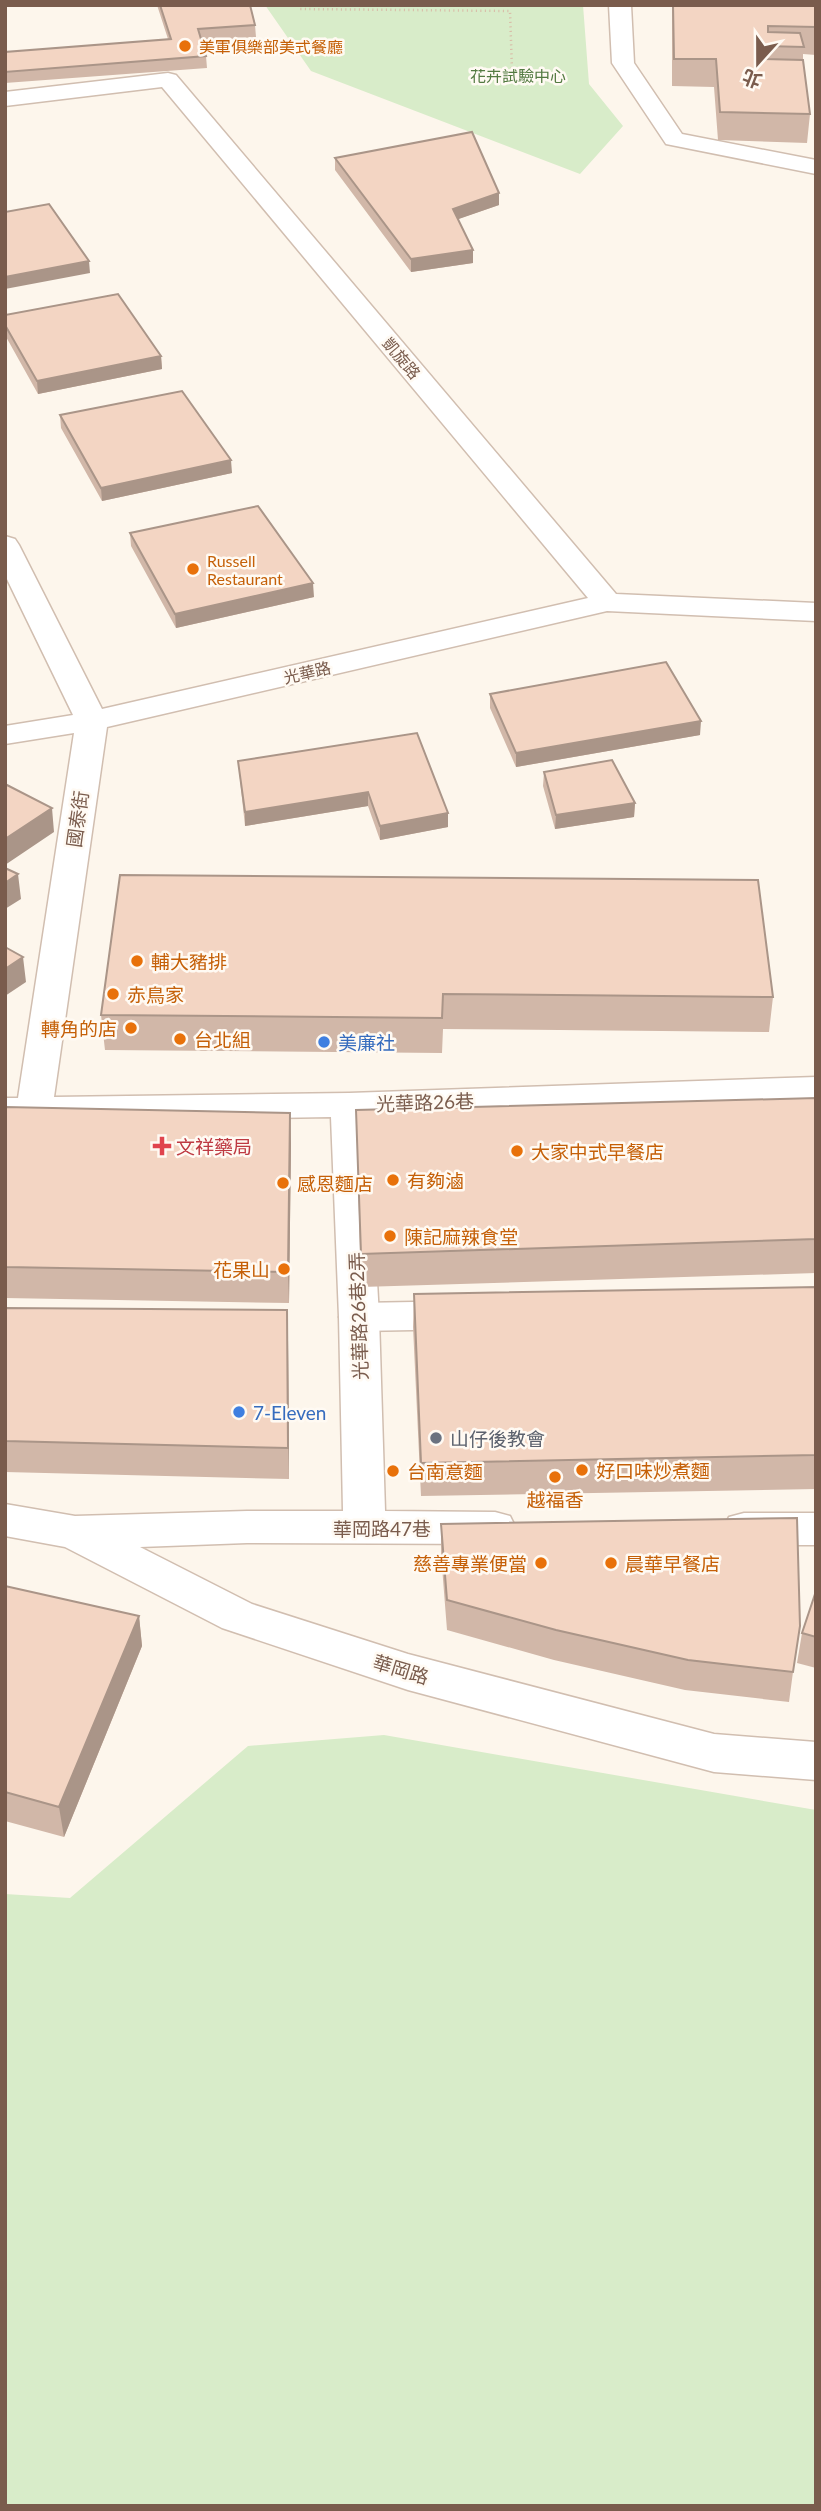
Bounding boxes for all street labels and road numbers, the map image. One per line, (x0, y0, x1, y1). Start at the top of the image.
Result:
street label: 凱旋路 (379, 334, 425, 382)
street label: 光華路 (281, 657, 333, 687)
street label: 國泰街 (62, 789, 92, 849)
street label: 光華路26巷 (376, 1089, 474, 1115)
street label: 光華路26巷2弄 (344, 1252, 372, 1380)
street label: 華岡路47巷 (333, 1517, 431, 1540)
street label: 華岡路 (370, 1650, 432, 1688)

